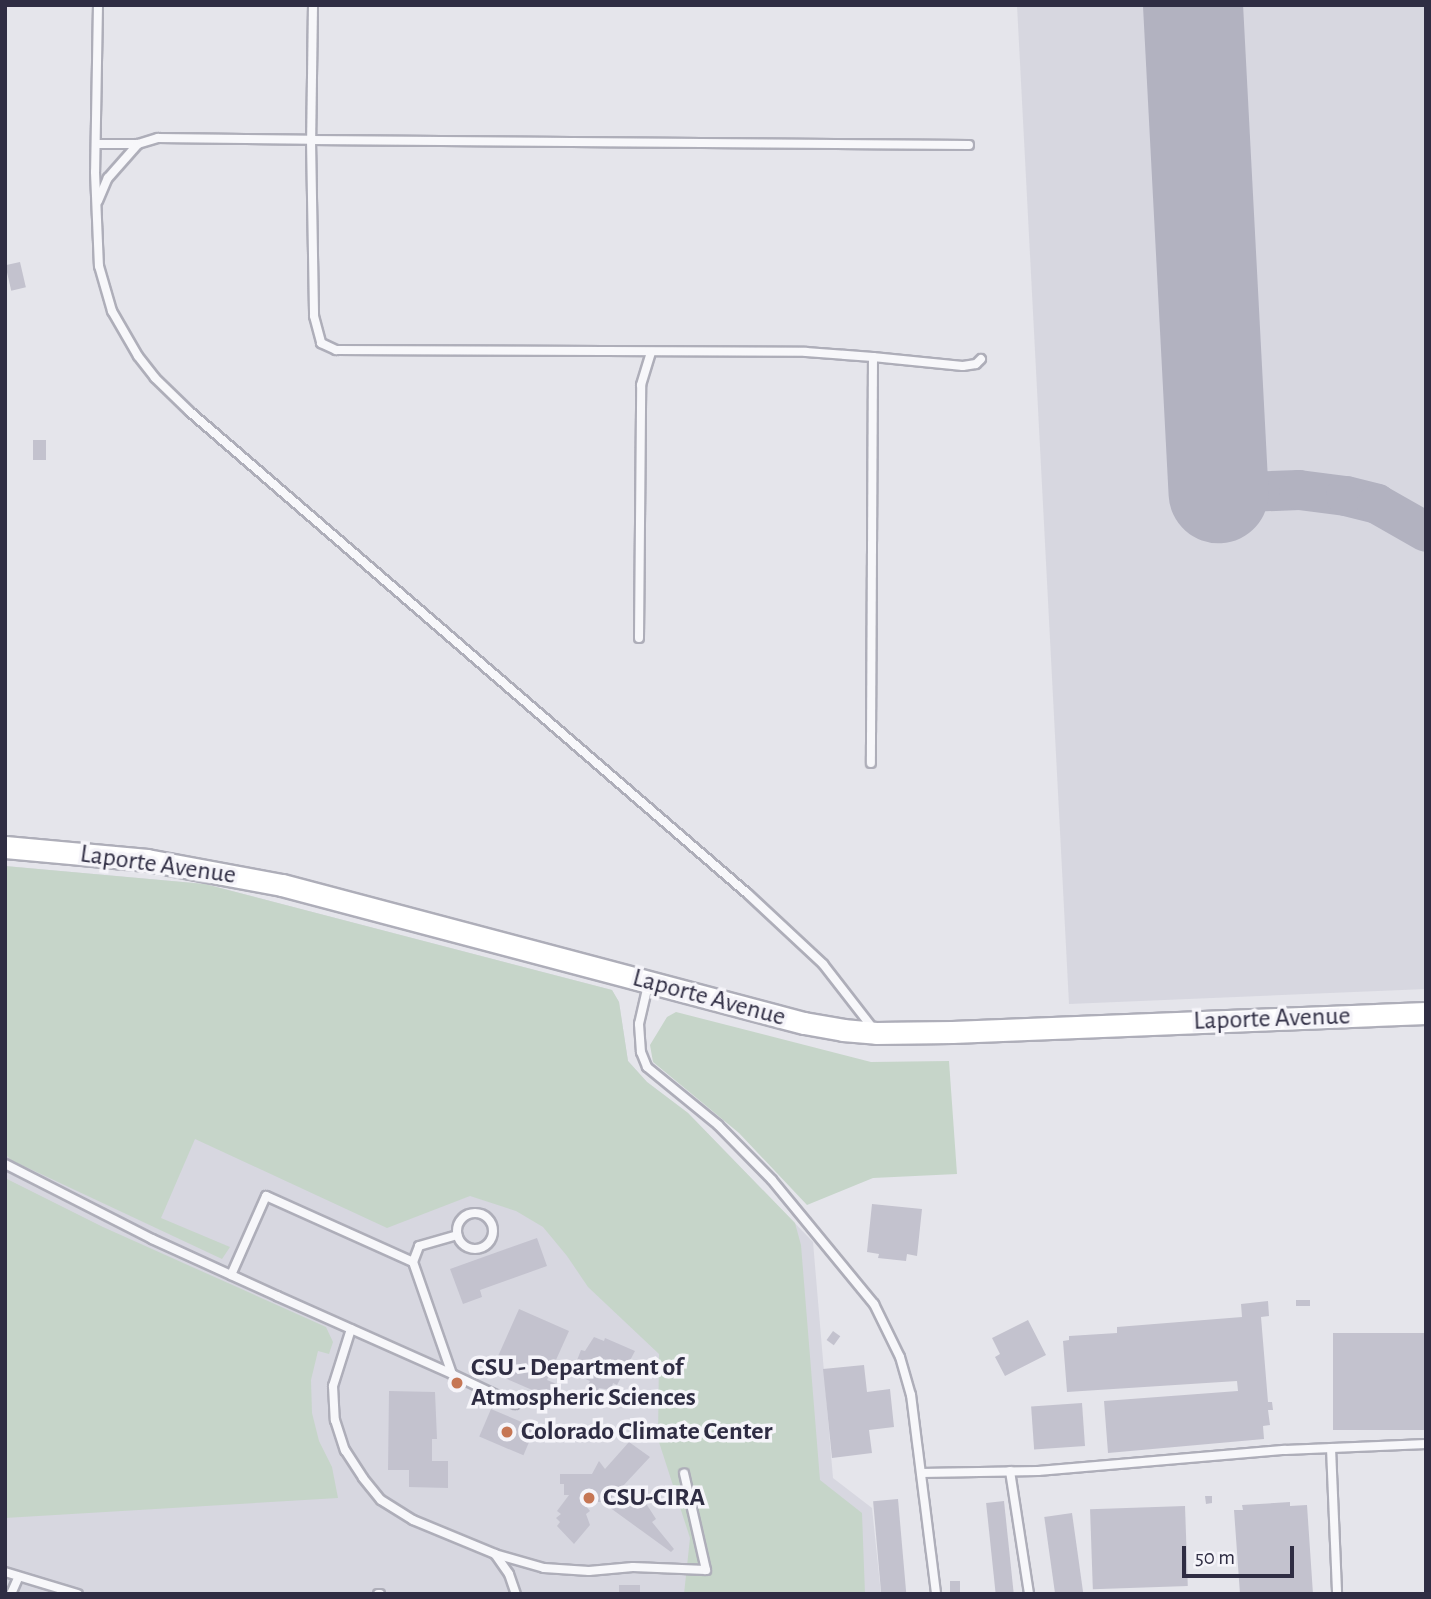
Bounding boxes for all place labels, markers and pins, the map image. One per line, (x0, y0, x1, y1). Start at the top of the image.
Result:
place label: CSU - Department of Atmospheric Sciences (471, 1352, 696, 1414)
marker: CSU - Department of Atmospheric Sciences (449, 1375, 465, 1391)
place label: Colorado Climate Center (521, 1416, 773, 1448)
marker: Colorado Climate Center (499, 1424, 515, 1440)
place label: CSU-CIRA (603, 1482, 705, 1514)
marker: CSU-CIRA (581, 1490, 597, 1506)

